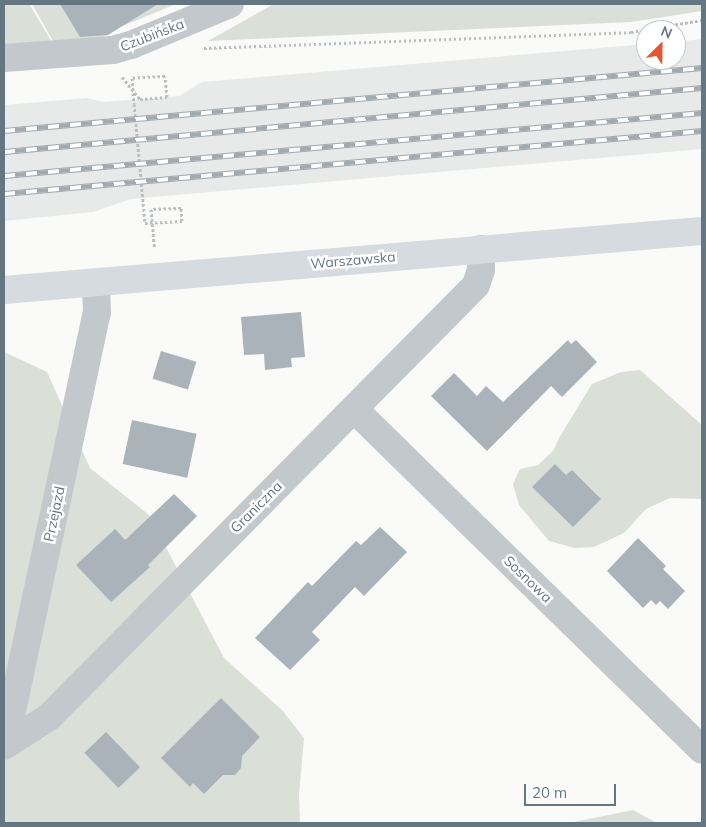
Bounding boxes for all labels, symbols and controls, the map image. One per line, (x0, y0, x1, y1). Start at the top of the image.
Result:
street label: Czubińska (118, 15, 186, 55)
north arrow (636, 20, 686, 70)
text: N (658, 22, 675, 42)
street label: Warszawska (310, 248, 396, 272)
street label: Graniczna (227, 478, 285, 536)
street label: Przejazd (40, 485, 68, 543)
street label: Sosnowa (501, 552, 555, 606)
scale bar (526, 774, 618, 806)
text: 20 m (532, 783, 567, 802)

